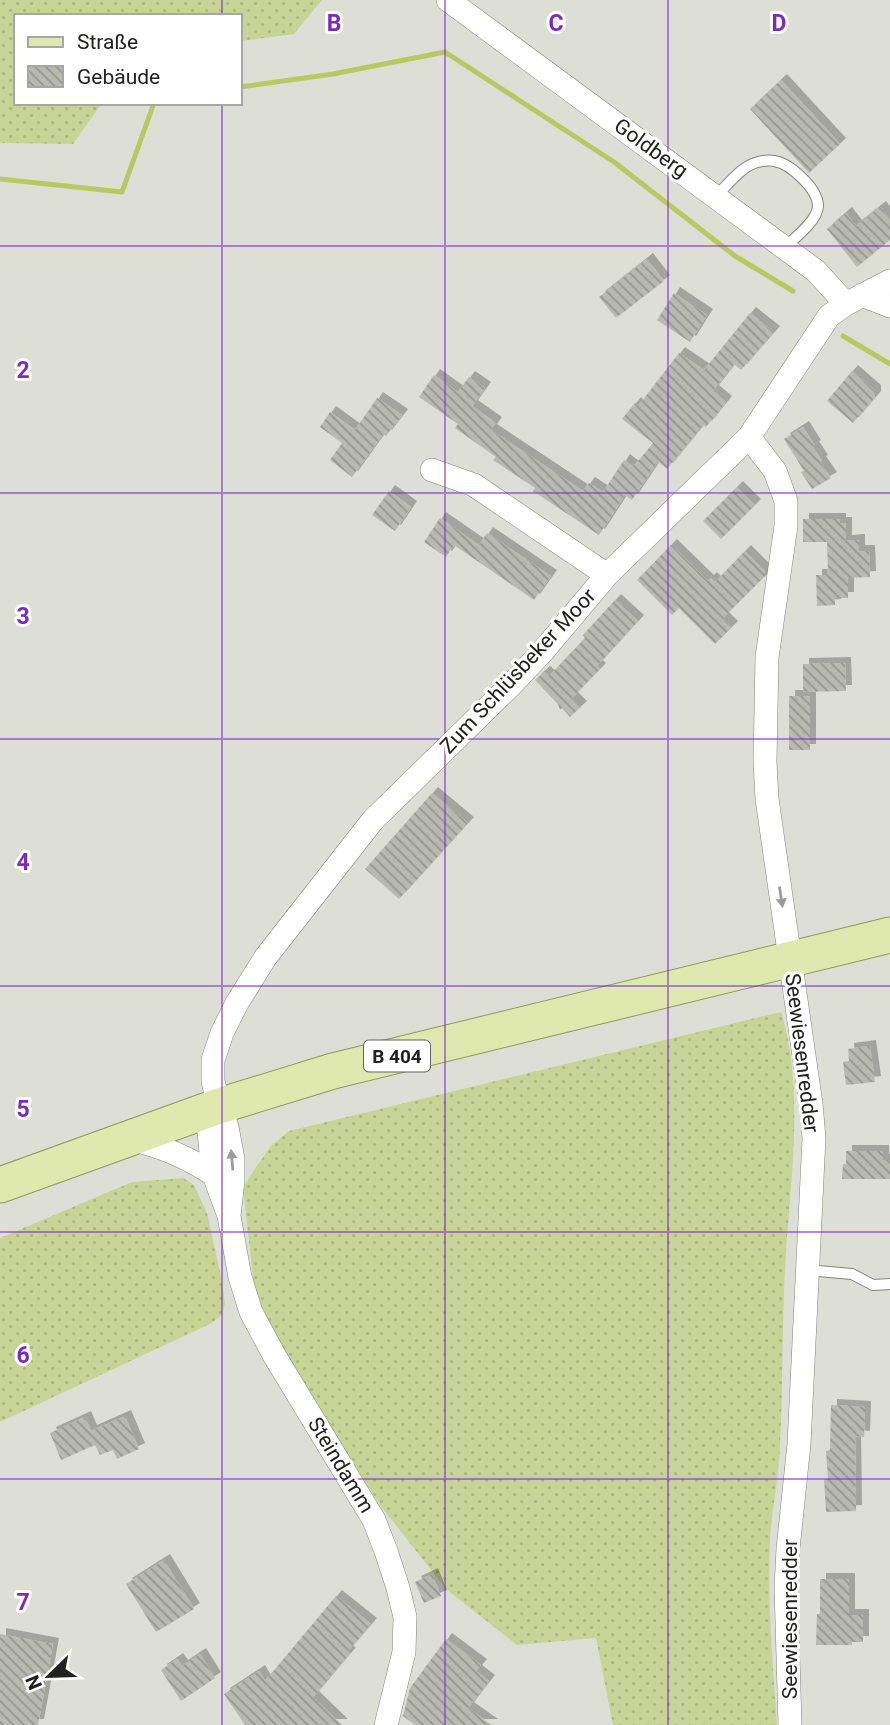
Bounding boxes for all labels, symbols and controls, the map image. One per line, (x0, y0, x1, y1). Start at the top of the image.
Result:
text: B (327, 10, 341, 37)
text: C (548, 10, 564, 37)
text: D (772, 10, 786, 37)
legend (14, 14, 242, 105)
text: Straße (77, 30, 138, 54)
text: Gebäude (77, 65, 160, 89)
street label: Goldberg (610, 113, 692, 183)
text: 2 (16, 357, 30, 384)
street label: Zum Schlüsbeker Moor (435, 584, 601, 758)
text: 3 (16, 603, 30, 630)
text: 4 (16, 849, 30, 876)
one-way arrow (776, 886, 787, 908)
street label: Seewiesenredder (780, 972, 824, 1134)
road number: B 404 (364, 1040, 430, 1072)
text: 5 (16, 1096, 30, 1123)
one-way arrow (226, 1149, 237, 1171)
text: 6 (16, 1342, 30, 1369)
street label: Steindamm (303, 1413, 379, 1517)
street label: Seewiesenredder (778, 1539, 802, 1699)
text: 7 (16, 1589, 30, 1616)
north arrow (14, 1641, 84, 1711)
text: N (21, 1672, 47, 1693)

